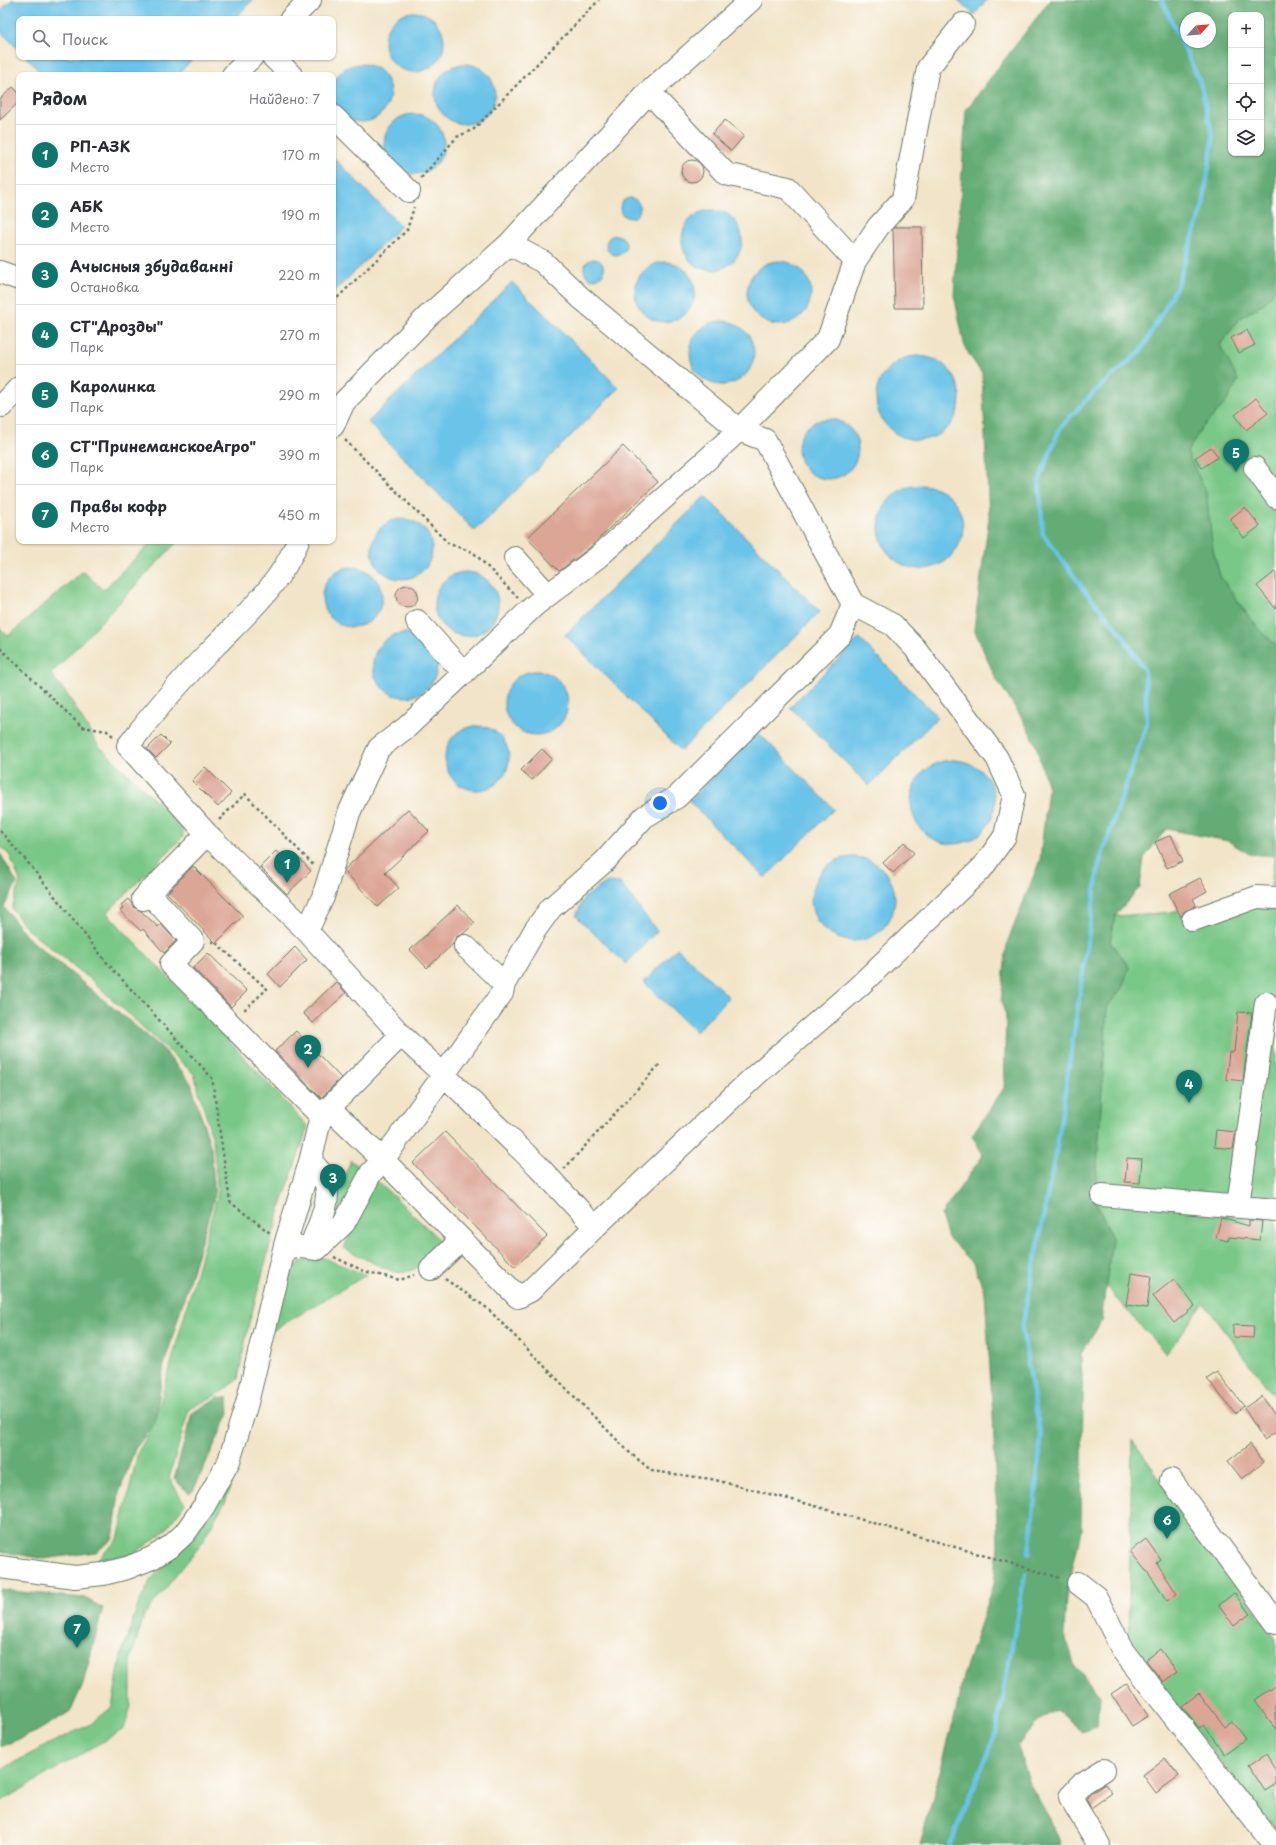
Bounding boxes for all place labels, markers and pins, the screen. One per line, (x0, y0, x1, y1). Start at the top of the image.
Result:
pin: 5 (1223, 439, 1249, 472)
pin: 1 (274, 850, 300, 883)
pin: 2 (295, 1035, 321, 1068)
pin: 4 (1176, 1070, 1202, 1103)
pin: 3 (320, 1164, 346, 1197)
pin: 6 (1154, 1506, 1180, 1539)
pin: 7 (64, 1615, 90, 1648)

